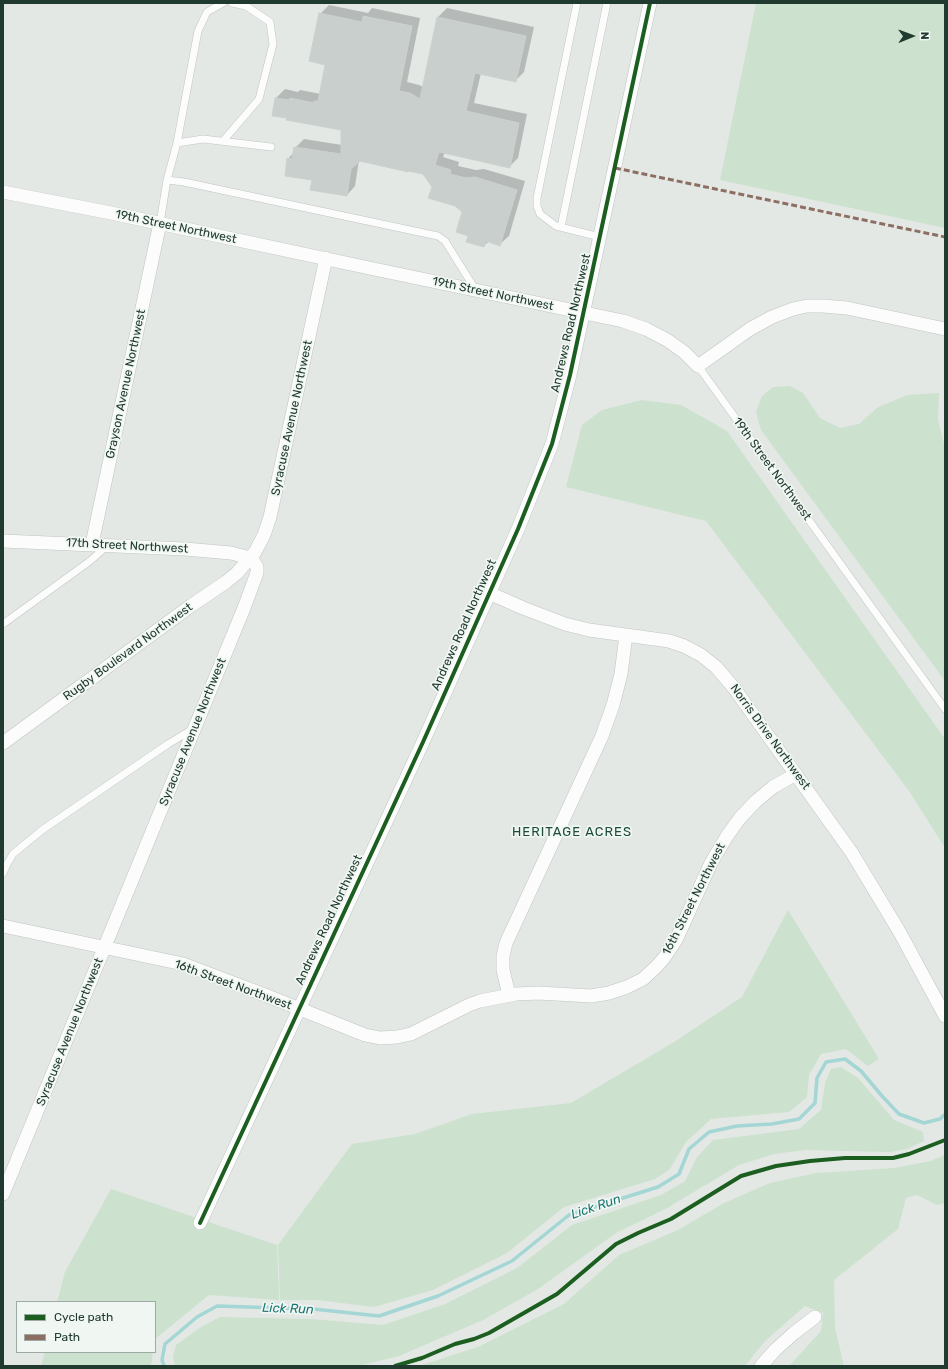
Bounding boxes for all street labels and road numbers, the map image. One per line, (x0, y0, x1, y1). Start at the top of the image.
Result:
street label: 19th Street Northwest (114, 207, 238, 247)
street label: Andrews Road Northwest (548, 252, 594, 394)
street label: 19th Street Northwest (431, 274, 555, 314)
street label: Grayson Avenue Northwest (103, 308, 149, 460)
street label: Syracuse Avenue Northwest (268, 339, 316, 497)
street label: 19th Street Northwest (730, 415, 814, 523)
street label: 17th Street Northwest (65, 536, 189, 556)
street label: Andrews Road Northwest (429, 557, 499, 693)
street label: Rugby Boulevard Northwest (60, 600, 196, 704)
street label: Syracuse Avenue Northwest (157, 656, 229, 808)
street label: Norris Drive Northwest (727, 681, 813, 793)
street label: 16th Street Northwest (660, 841, 728, 957)
street label: Andrews Road Northwest (292, 853, 366, 987)
street label: Syracuse Avenue Northwest (34, 956, 106, 1108)
street label: 16th Street Northwest (172, 957, 294, 1013)

